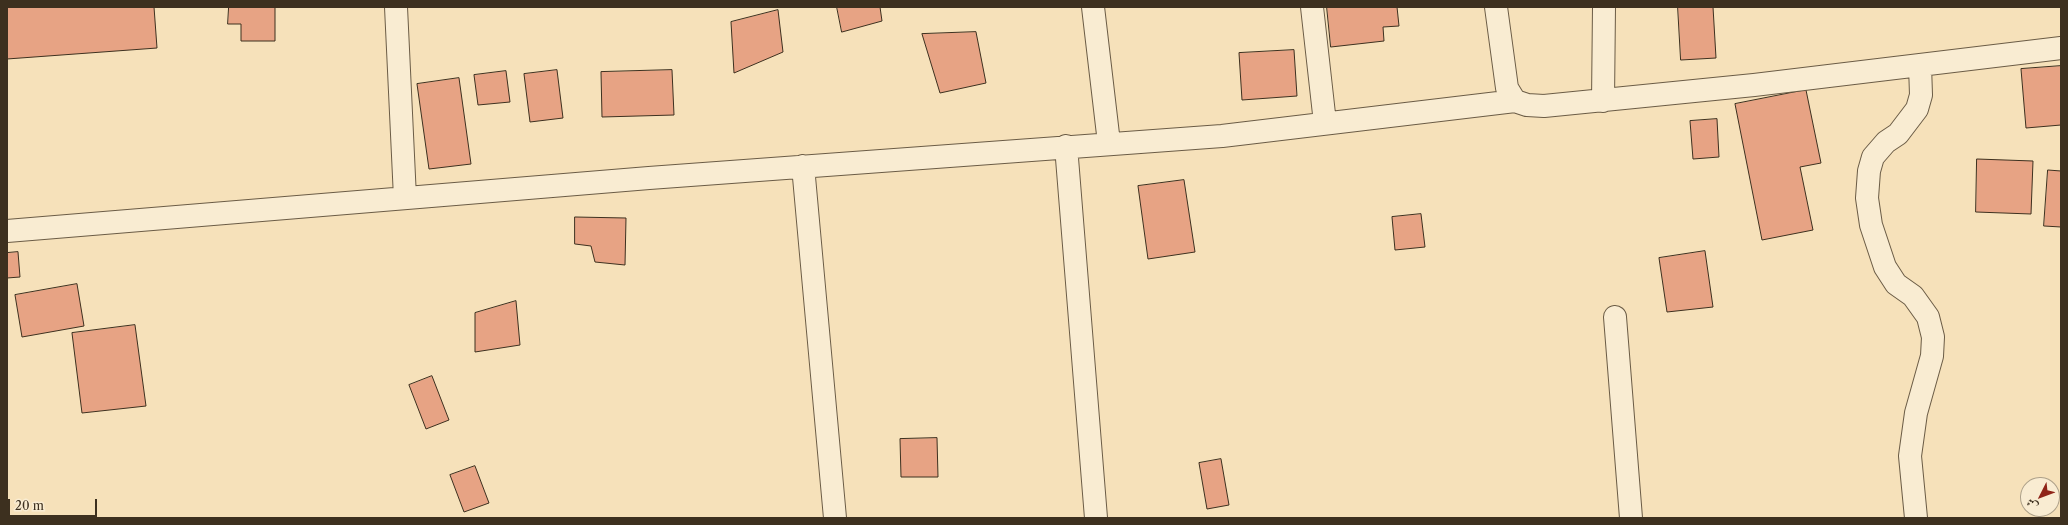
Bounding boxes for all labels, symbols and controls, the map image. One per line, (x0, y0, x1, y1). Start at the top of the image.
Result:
north arrow (2020, 477, 2060, 517)
scale bar (10, 491, 99, 517)
text: ش (2023, 496, 2041, 513)
text: 20 m (15, 498, 44, 513)

